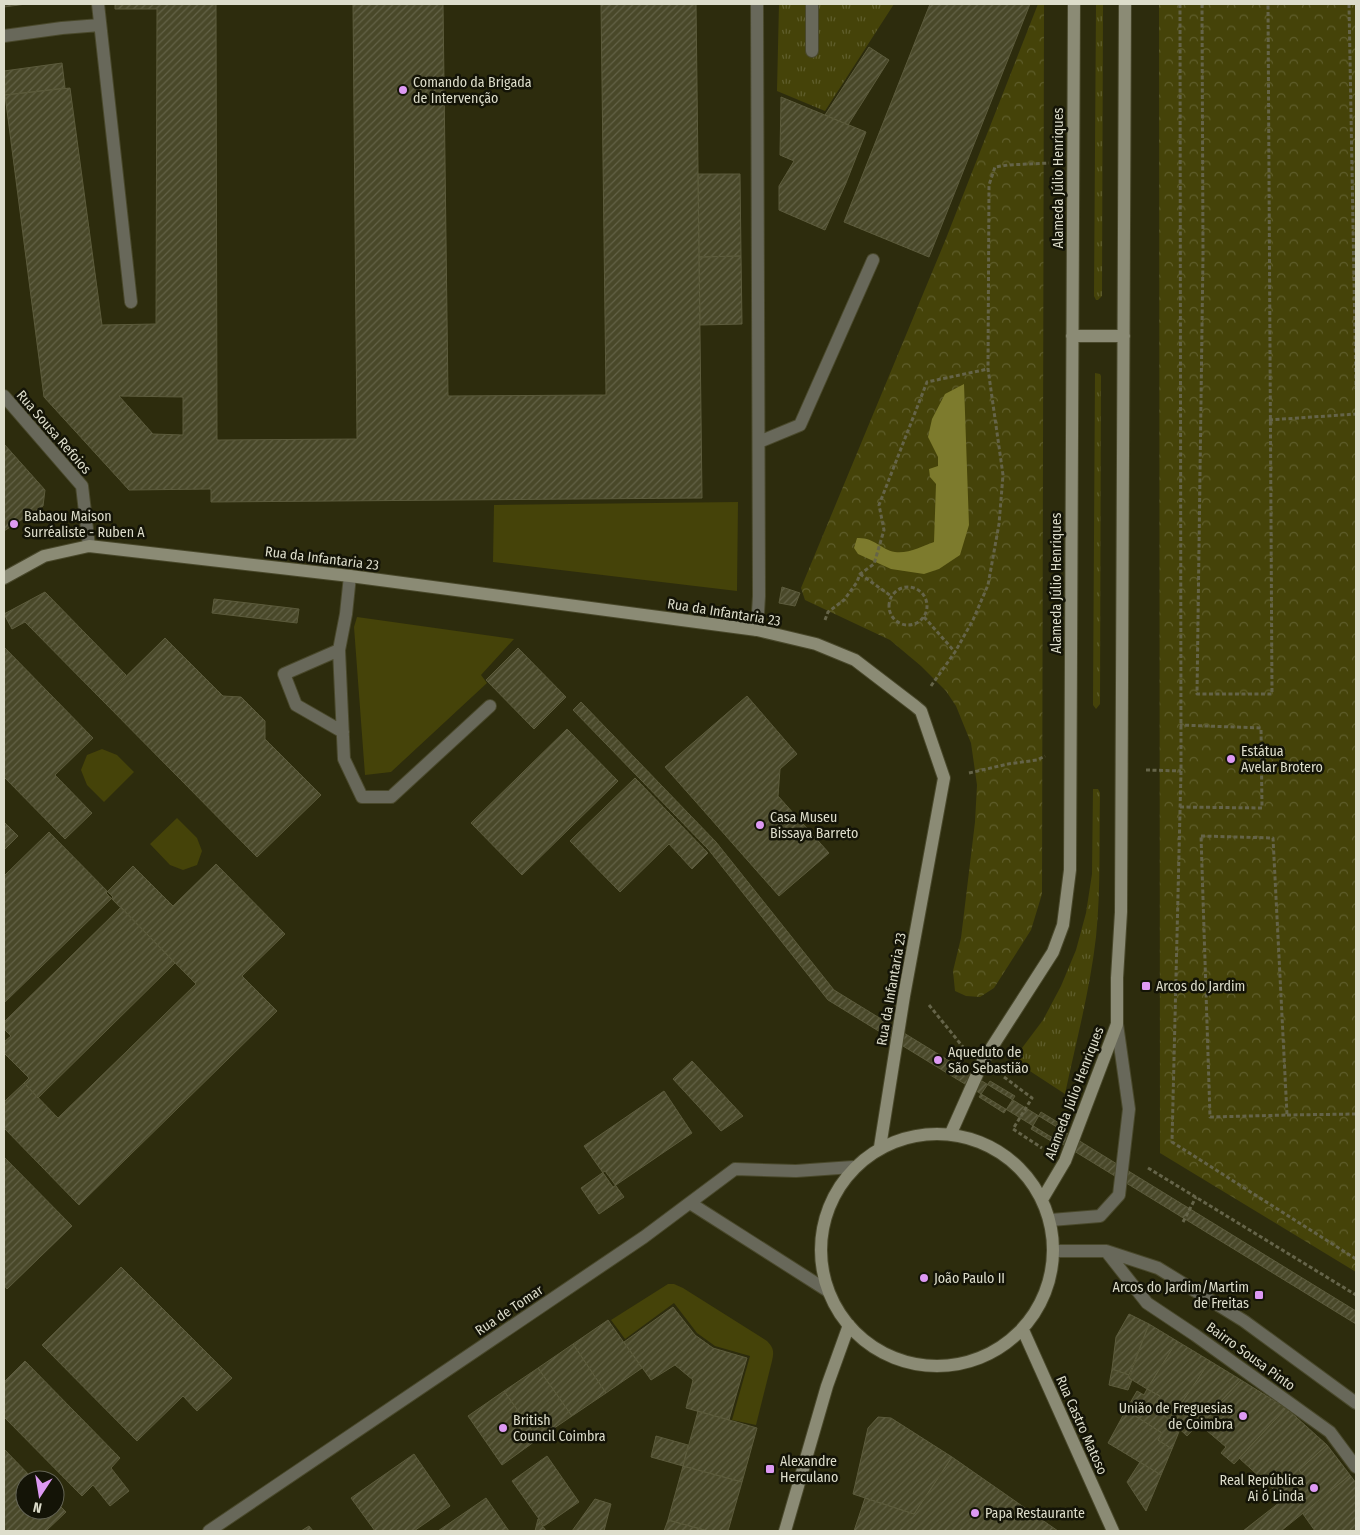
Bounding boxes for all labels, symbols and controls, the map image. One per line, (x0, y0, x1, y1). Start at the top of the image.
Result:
place label: Comando da Brigada de Intervenção (413, 74, 532, 107)
marker: Comando da Brigada de Intervenção (397, 84, 409, 96)
street label: Alameda Júlio Henriques (1050, 107, 1067, 249)
street label: Rua Sousa Refoios (13, 387, 95, 478)
place label: Babaou Maison Surréaliste - Ruben A (24, 508, 145, 541)
street label: Alameda Júlio Henriques (1048, 512, 1065, 654)
marker: Babaou Maison Surréaliste - Ruben A (8, 518, 20, 530)
street label: Rua da Infantaria 23 (264, 543, 380, 574)
street label: Rua da Infantaria 23 (666, 595, 782, 630)
place label: Estátua Avelar Brotero (1241, 743, 1323, 776)
marker: Estátua Avelar Brotero (1225, 753, 1237, 765)
place label: Casa Museu Bissaya Barreto (770, 809, 858, 842)
marker: Casa Museu Bissaya Barreto (754, 819, 766, 831)
street label: Rua da Infantaria 23 (873, 931, 910, 1047)
place label: Arcos do Jardim (1156, 978, 1245, 995)
marker: Arcos do Jardim (1140, 980, 1152, 992)
street label: Alameda Júlio Henriques (1041, 1024, 1108, 1162)
place label: Aqueduto de São Sebastião (948, 1044, 1029, 1077)
marker: Aqueduto de São Sebastião (932, 1054, 944, 1066)
place label: João Paulo II (934, 1270, 1005, 1287)
marker: João Paulo II (918, 1272, 930, 1284)
place label: Arcos do Jardim/Martim de Freitas (1113, 1279, 1249, 1312)
street label: Rua de Tomar (472, 1281, 547, 1339)
marker: Arcos do Jardim/Martim de Freitas (1253, 1289, 1265, 1301)
street label: Bairro Sousa Pinto (1203, 1318, 1298, 1394)
street label: Rua Castro Matoso (1052, 1373, 1111, 1477)
place label: União de Freguesias de Coimbra (1119, 1400, 1233, 1433)
marker: União de Freguesias de Coimbra (1237, 1410, 1249, 1422)
place label: British Council Coimbra (513, 1412, 606, 1445)
marker: British Council Coimbra (497, 1422, 509, 1434)
place label: Alexandre Herculano (780, 1453, 838, 1486)
marker: Alexandre Herculano (764, 1463, 776, 1475)
north arrow (15, 1470, 65, 1520)
place label: Real República Ai ó Linda (1220, 1472, 1304, 1505)
marker: Real República Ai ó Linda (1308, 1482, 1320, 1494)
text: N (32, 1498, 43, 1516)
place label: Papa Restaurante (985, 1505, 1085, 1522)
marker: Papa Restaurante (969, 1507, 981, 1519)

